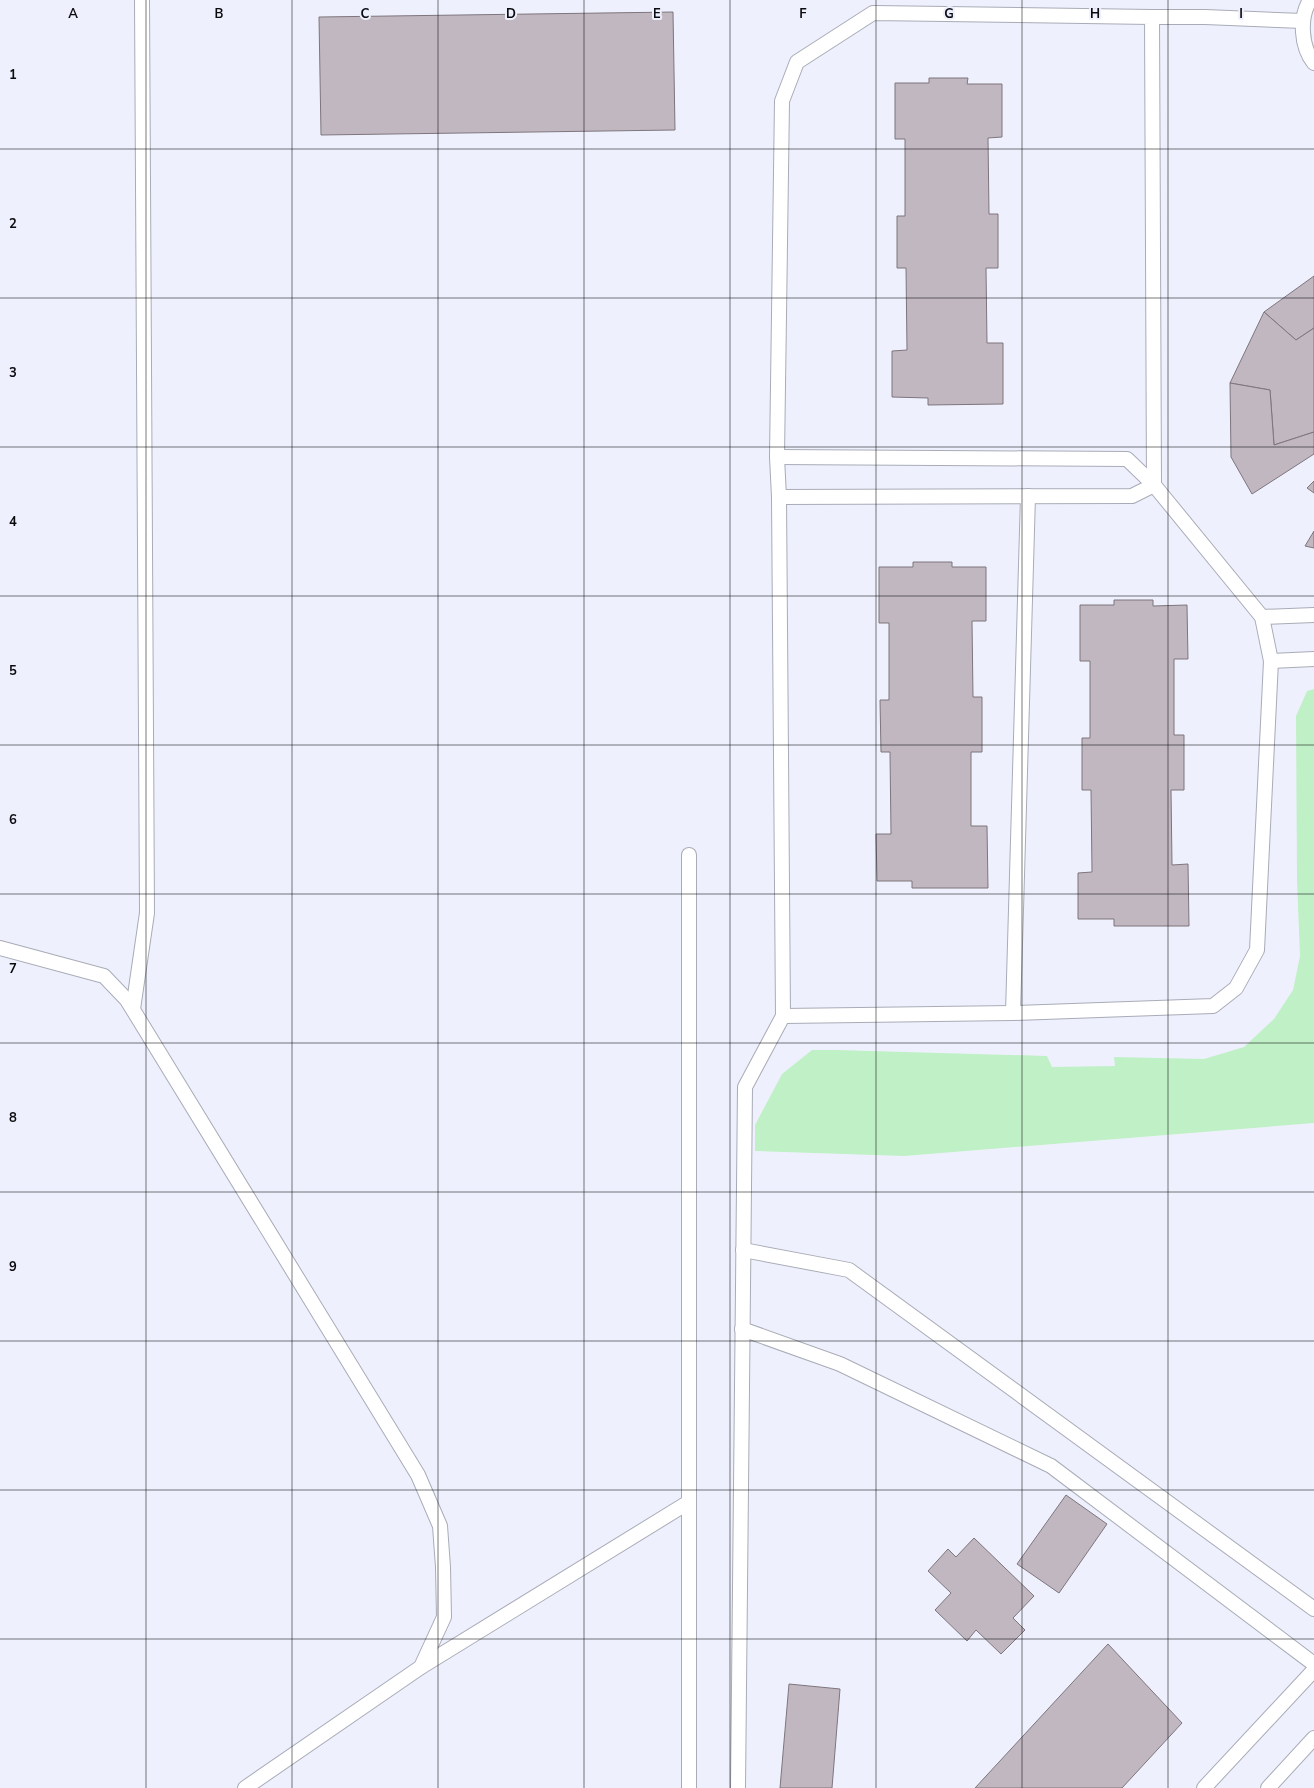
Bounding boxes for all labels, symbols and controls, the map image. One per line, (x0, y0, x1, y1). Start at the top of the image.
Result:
text: A (68, 5, 78, 23)
text: B (215, 5, 224, 23)
text: C (361, 5, 370, 23)
text: D (506, 5, 516, 23)
text: E (653, 5, 661, 23)
text: F (799, 5, 807, 23)
text: G (944, 5, 954, 23)
text: H (1090, 5, 1100, 23)
text: I (1239, 5, 1243, 23)
text: 1 (9, 66, 17, 84)
text: 2 (9, 215, 17, 233)
text: 3 (9, 364, 17, 382)
text: 4 (9, 513, 17, 531)
text: 5 (9, 662, 17, 680)
text: 6 (9, 811, 17, 829)
text: 7 (9, 960, 17, 978)
text: 8 (9, 1109, 17, 1127)
text: 9 (9, 1258, 17, 1276)

